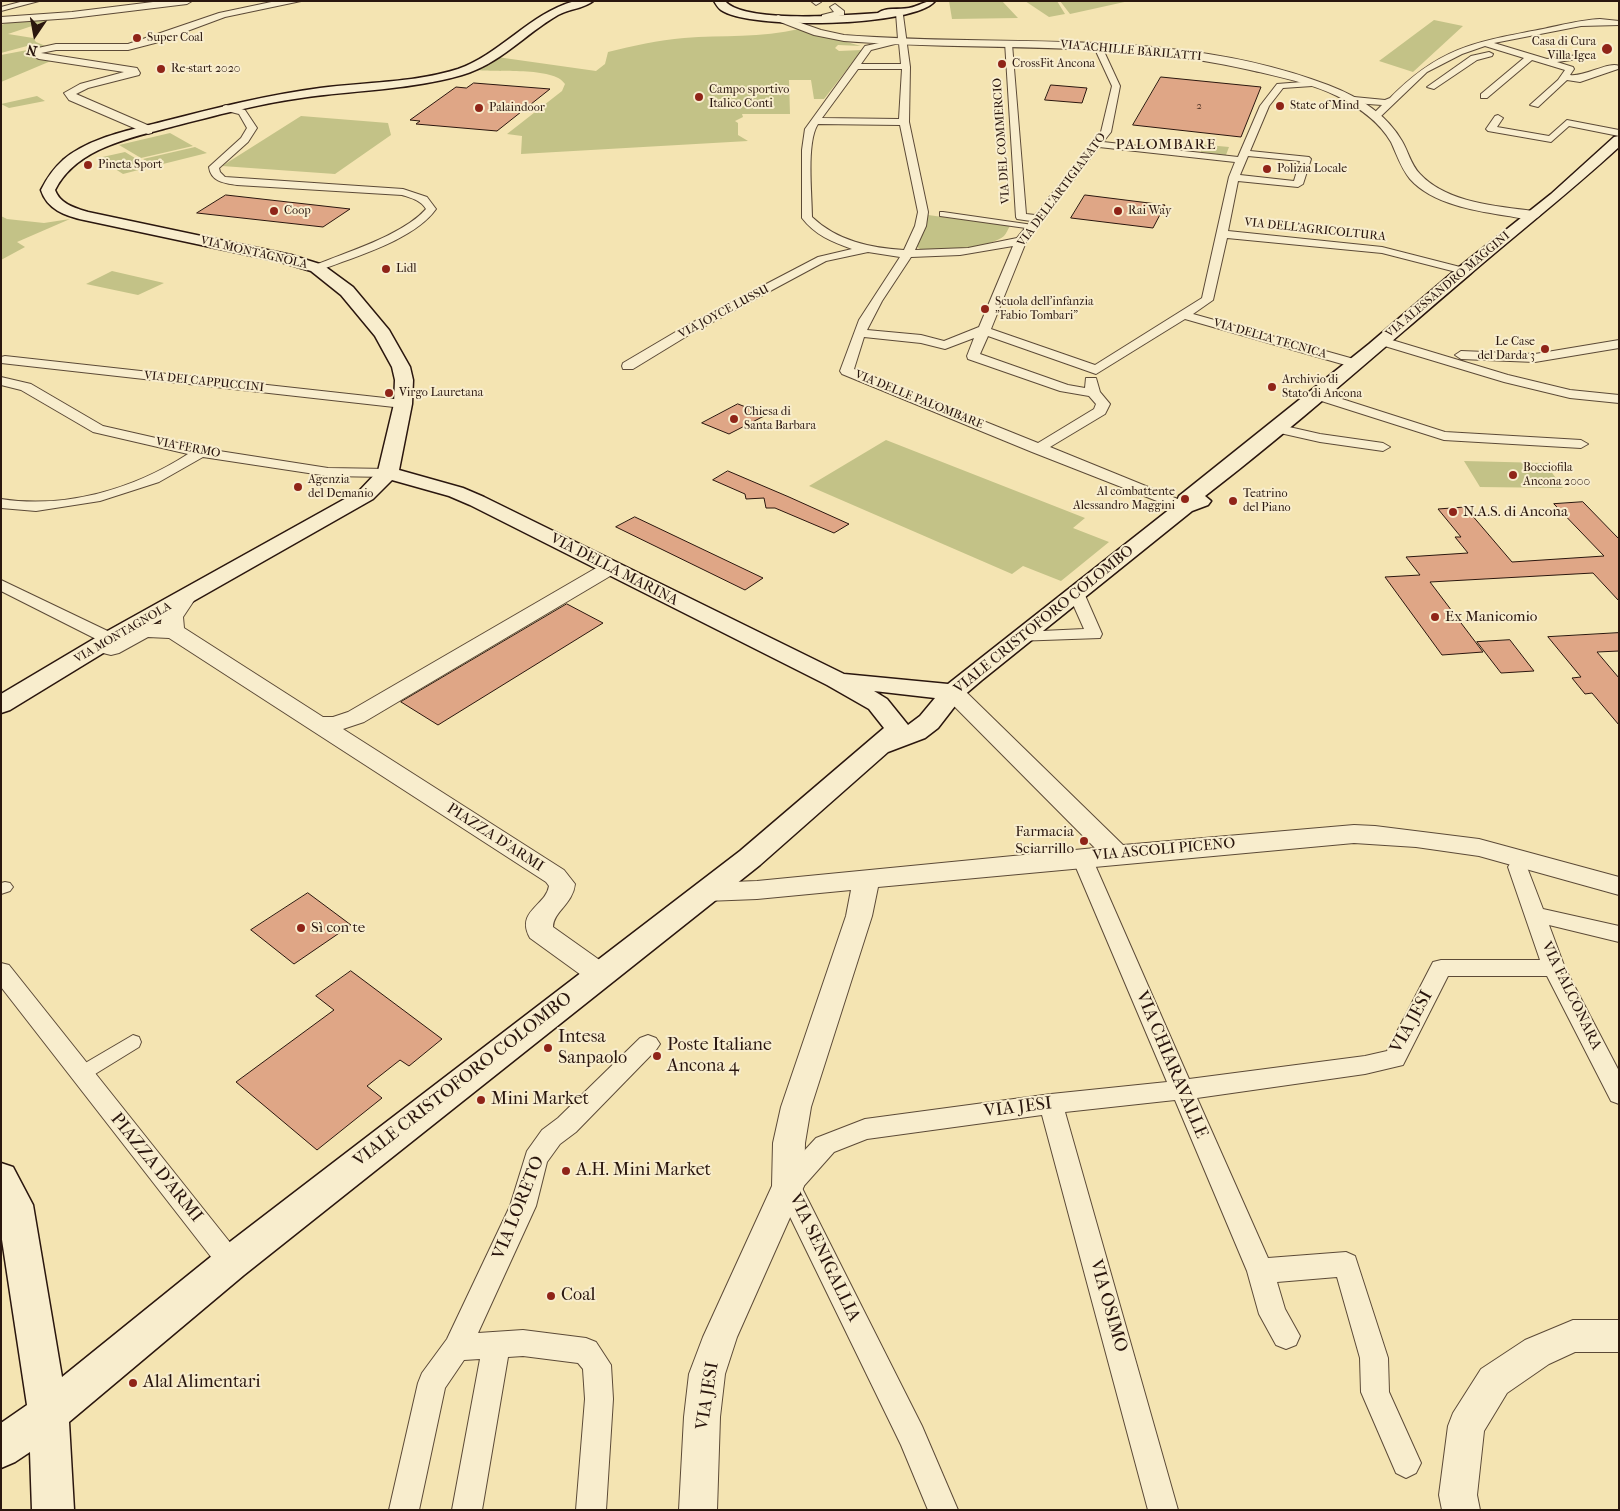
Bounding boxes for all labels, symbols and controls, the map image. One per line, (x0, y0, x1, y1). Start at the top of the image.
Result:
north arrow (10, 10, 60, 60)
place label: Super Coal (147, 31, 203, 45)
marker: Super Coal (131, 32, 143, 44)
place label: Casa di Cura Villa Igea (1532, 35, 1596, 63)
street label: VIA ACHILLE BARILATTI (1060, 38, 1202, 64)
text: N (25, 41, 39, 60)
marker: Casa di Cura Villa Igea (1600, 42, 1614, 56)
place label: CrossFit Ancona (1012, 57, 1095, 71)
marker: CrossFit Ancona (996, 58, 1008, 70)
place label: Re-start 2020 (171, 62, 240, 76)
marker: Re-start 2020 (155, 63, 167, 75)
street label: VIA DEL COMMERCIO (990, 78, 1014, 204)
place label: Campo sportivo Italico Conti (709, 83, 789, 111)
marker: Campo sportivo Italico Conti (693, 91, 705, 103)
house number: 2 (1196, 99, 1202, 113)
place label: State of Mind (1290, 99, 1359, 113)
marker: State of Mind (1274, 100, 1286, 112)
place label: Palaindoor (489, 101, 545, 115)
marker: Palaindoor (473, 102, 485, 114)
street label: VIA DELL'ARTIGIANATO (1015, 130, 1109, 250)
district label: PALOMBARE (1114, 136, 1218, 154)
place label: Pineta Sport (98, 158, 162, 172)
marker: Pineta Sport (82, 159, 94, 171)
place label: Polizia Locale (1277, 162, 1347, 176)
marker: Polizia Locale (1261, 163, 1273, 175)
place label: Coop (284, 204, 311, 218)
place label: Rai Way (1128, 204, 1171, 218)
marker: Coop (268, 205, 280, 217)
marker: Rai Way (1112, 205, 1124, 217)
street label: VIA DELL'AGRICOLTURA (1243, 215, 1387, 245)
street label: VIA ALESSANDRO MAGGINI (1383, 229, 1513, 341)
street label: VIA MONTAGNOLA (199, 234, 309, 272)
place label: Lidl (396, 262, 417, 276)
marker: Lidl (380, 263, 392, 275)
street label: VIA JOYCE LUSSU (676, 282, 772, 342)
place label: Scuola dell'infanzia "Fabio Tombari" (995, 295, 1094, 323)
marker: Scuola dell'infanzia "Fabio Tombari" (979, 303, 991, 315)
street label: VIA DELLA TECNICA (1212, 316, 1328, 362)
place label: Le Case del Darda 3 (1477, 335, 1535, 363)
marker: Le Case del Darda 3 (1539, 343, 1551, 355)
street label: VIA DELLE PALOMBARE (853, 368, 985, 432)
street label: VIA DEI CAPPUCCINI (143, 369, 265, 395)
place label: Archivio di Stato di Ancona (1282, 373, 1362, 401)
marker: Archivio di Stato di Ancona (1266, 381, 1278, 393)
place label: Virgo Lauretana (399, 386, 483, 400)
marker: Virgo Lauretana (383, 387, 395, 399)
place label: Chiesa di Santa Barbara (744, 405, 816, 433)
marker: Chiesa di Santa Barbara (728, 413, 740, 425)
street label: VIA FERMO (154, 435, 222, 461)
place label: Bocciofila Ancona 2000 (1523, 461, 1590, 489)
marker: Bocciofila Ancona 2000 (1507, 469, 1519, 481)
place label: Agenzia del Demanio (308, 473, 373, 501)
marker: Agenzia del Demanio (292, 481, 304, 493)
place label: Al combattente Alessandro Maggini (1073, 485, 1175, 513)
place label: Teatrino del Piano (1243, 487, 1291, 515)
marker: Al combattente Alessandro Maggini (1179, 493, 1191, 505)
marker: Teatrino del Piano (1227, 495, 1239, 507)
place label: N.A.S. di Ancona (1463, 503, 1568, 521)
marker: N.A.S. di Ancona (1447, 506, 1459, 518)
street label: VIA DELLA MARINA (547, 530, 681, 610)
street label: VIALE CRISTOFORO COLOMBO (950, 542, 1138, 698)
street label: VIA MONTAGNOLA (72, 599, 174, 667)
place label: Ex Manicomio (1445, 608, 1537, 626)
marker: Ex Manicomio (1429, 611, 1441, 623)
street label: PIAZZA D'ARMI (443, 800, 547, 876)
place label: Farmacia Sciarrillo (1015, 823, 1074, 858)
marker: Farmacia Sciarrillo (1078, 835, 1090, 847)
street label: VIA ASCOLI PICENO (1092, 835, 1236, 865)
place label: Sì con te (311, 919, 365, 937)
marker: Sì con te (295, 922, 307, 934)
street label: VIA FALCONARA (1537, 939, 1605, 1053)
street label: VIA JESI (1386, 987, 1438, 1057)
street label: VIALE CRISTOFORO COLOMBO (349, 988, 577, 1172)
street label: VIA CHIARAVALLE (1130, 988, 1212, 1142)
place label: Intesa Sanpaolo (558, 1027, 627, 1070)
place label: Poste Italiane Ancona 4 (667, 1035, 772, 1078)
marker: Intesa Sanpaolo (542, 1042, 554, 1054)
marker: Poste Italiane Ancona 4 (651, 1050, 663, 1062)
place label: Mini Market (491, 1089, 589, 1111)
street label: VIA JESI (983, 1093, 1053, 1123)
marker: Mini Market (475, 1094, 487, 1106)
street label: PIAZZA D'ARMI (105, 1109, 207, 1227)
street label: VIA LORETO (488, 1153, 550, 1263)
place label: A.H. Mini Market (576, 1160, 711, 1182)
marker: A.H. Mini Market (560, 1165, 572, 1177)
street label: VIA SENIGALLIA (784, 1190, 864, 1326)
street label: VIA OSIMO (1084, 1257, 1132, 1355)
place label: Coal (561, 1285, 596, 1307)
marker: Coal (545, 1290, 557, 1302)
street label: VIA JESI (692, 1361, 724, 1431)
place label: Alal Alimentari (143, 1372, 261, 1394)
marker: Alal Alimentari (127, 1377, 139, 1389)

